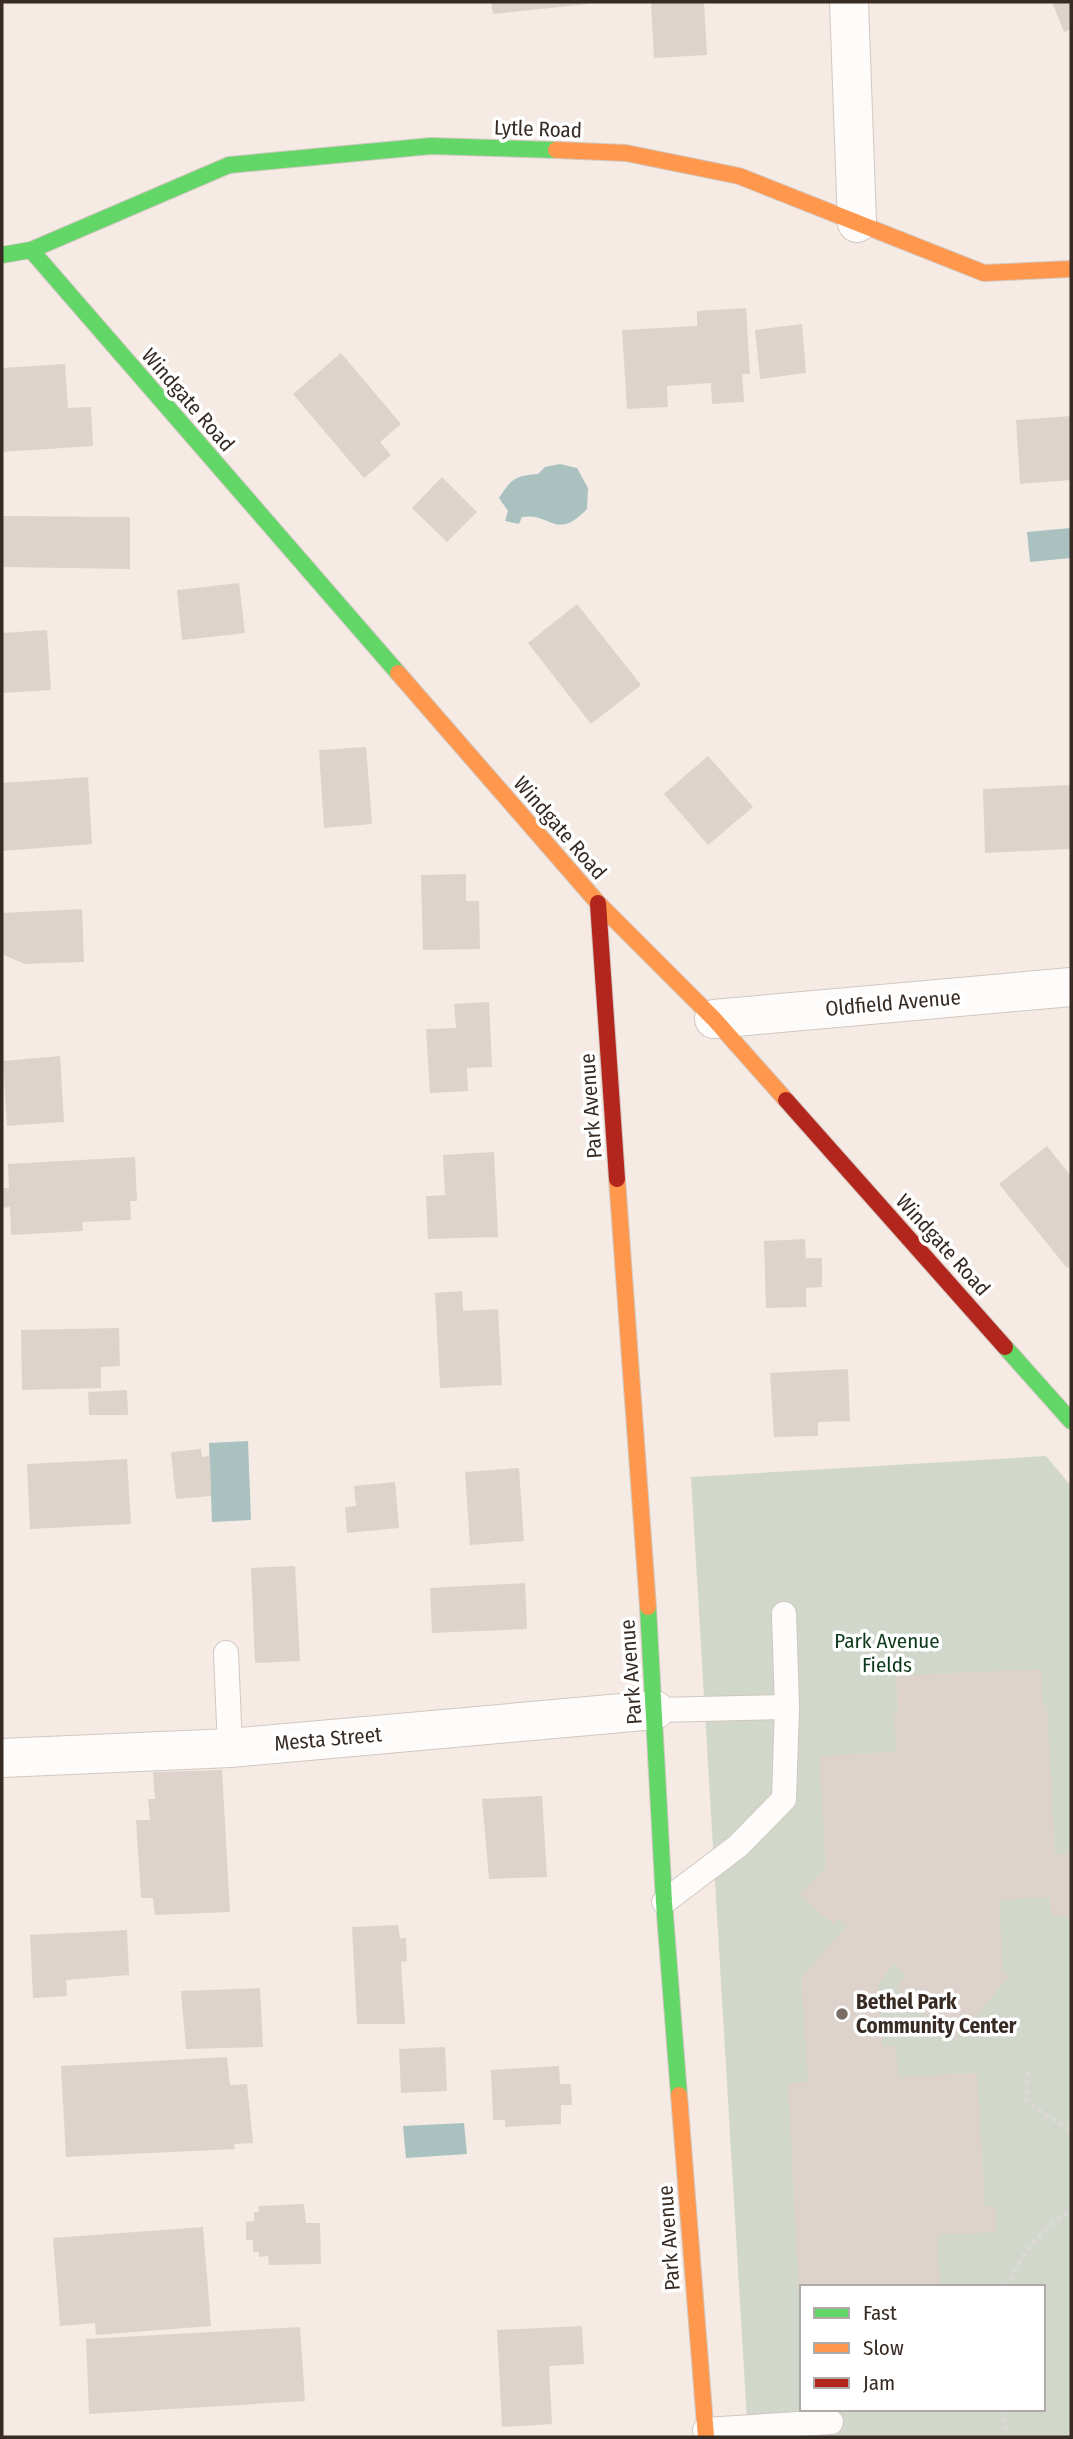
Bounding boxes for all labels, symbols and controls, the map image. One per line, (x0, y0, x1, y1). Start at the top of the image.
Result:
street label: Lytle Road (493, 114, 583, 144)
street label: Windgate Road (136, 343, 240, 457)
street label: Windgate Road (508, 771, 612, 885)
street label: Oldfield Avenue (824, 984, 962, 1022)
street label: Park Avenue (574, 1053, 608, 1159)
street label: Windgate Road (890, 1189, 996, 1301)
street label: Park Avenue (614, 1619, 648, 1725)
park label: Park Avenue Fields (834, 1628, 940, 1678)
street label: Mesta Street (273, 1721, 383, 1757)
place label: Bethel Park Community Center (856, 1989, 1017, 2039)
marker: Bethel Park Community Center (834, 2006, 850, 2022)
street label: Park Avenue (652, 2185, 686, 2291)
legend (800, 2285, 1045, 2411)
text: Fast (863, 2300, 897, 2326)
text: Slow (863, 2335, 904, 2361)
text: Jam (863, 2370, 895, 2396)

